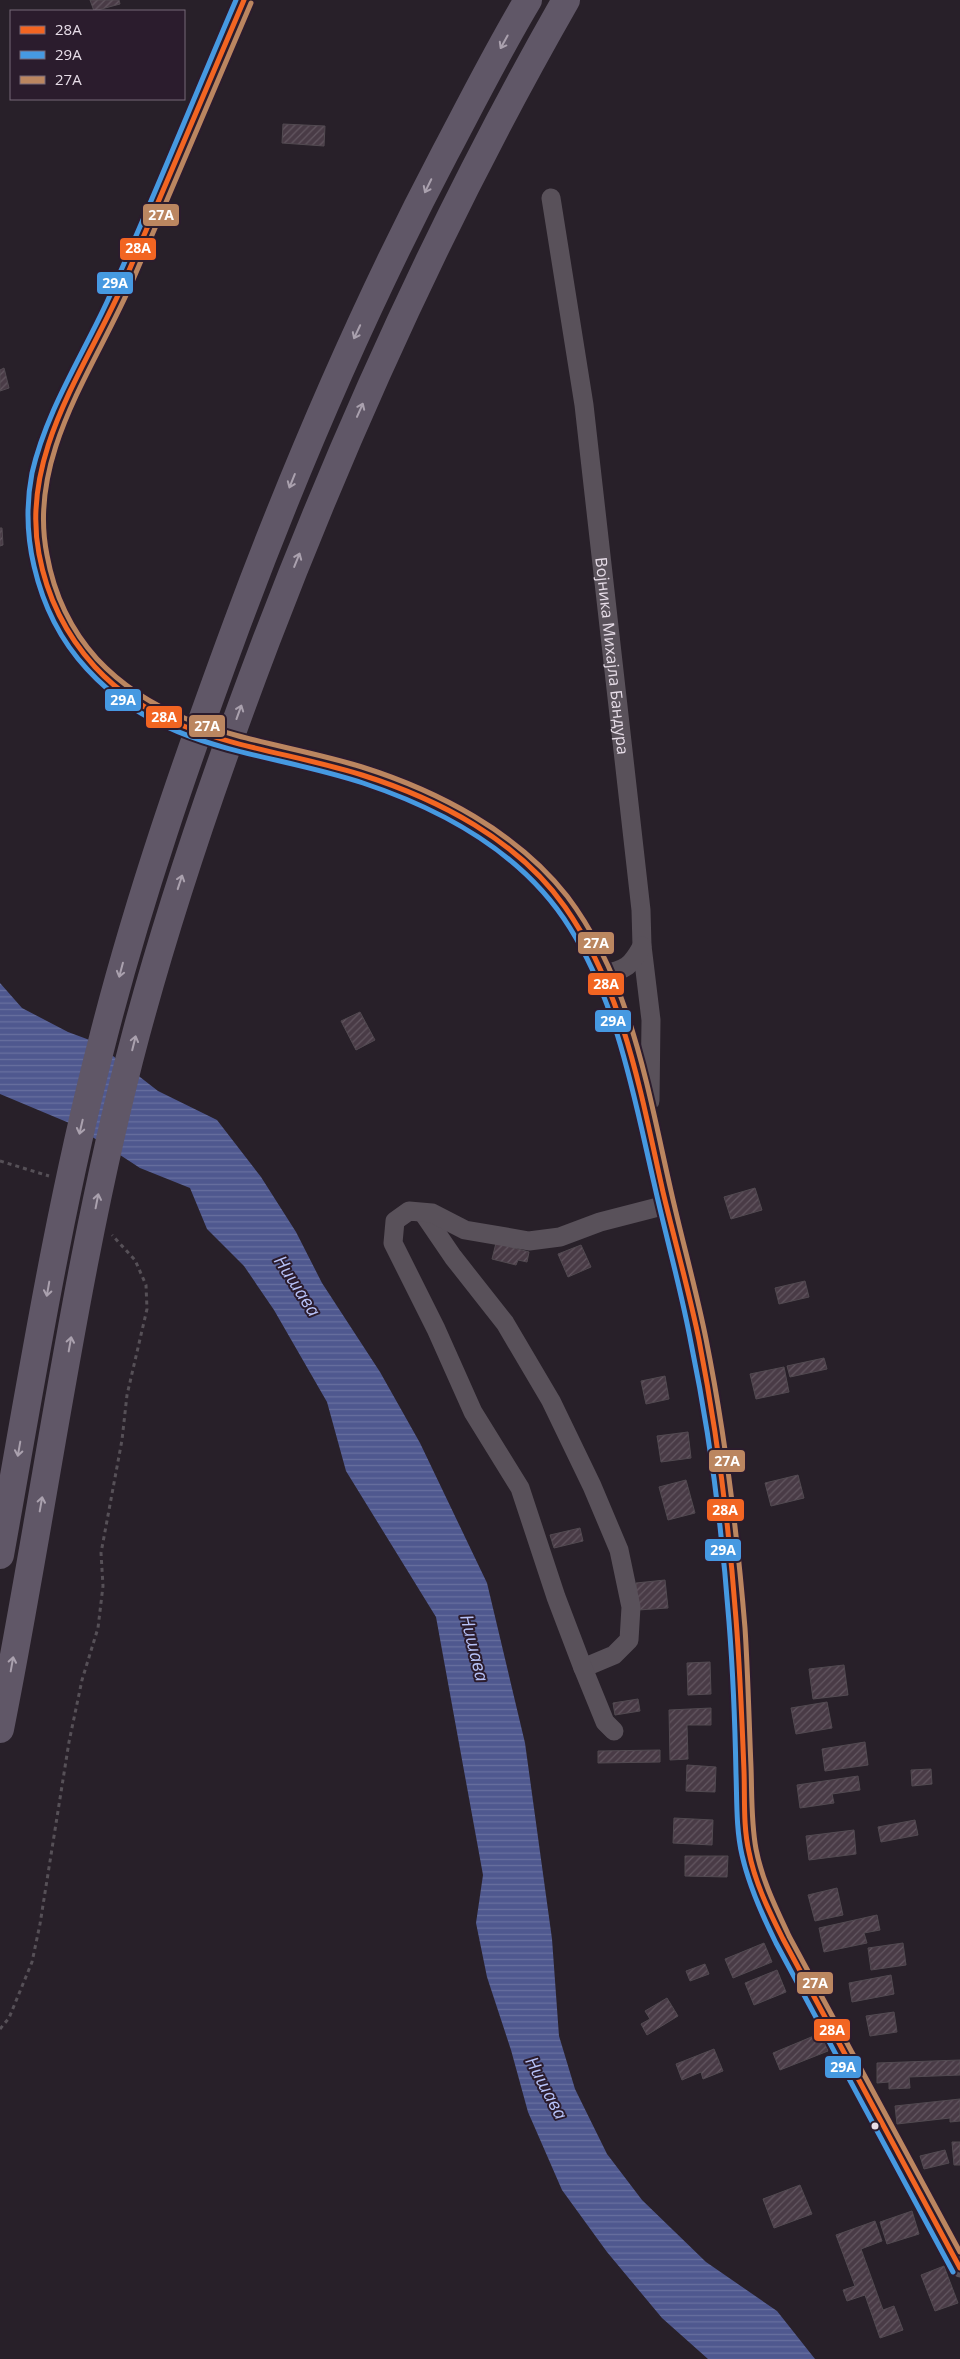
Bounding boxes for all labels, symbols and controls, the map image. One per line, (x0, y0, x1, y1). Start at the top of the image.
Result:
legend (10, 10, 185, 100)
text: 28А (55, 19, 82, 39)
one-way arrow (498, 35, 508, 49)
text: 29А (55, 44, 82, 64)
text: 27А (55, 69, 82, 89)
one-way arrow (423, 178, 432, 193)
line badge: 27А (142, 203, 180, 227)
text: 27А (148, 205, 174, 224)
line badge: 28А (119, 237, 157, 261)
text: 28А (125, 238, 151, 257)
line badge: 29А (96, 271, 134, 295)
text: 29А (102, 273, 128, 292)
one-way arrow (352, 324, 362, 339)
one-way arrow (355, 403, 365, 418)
one-way arrow (287, 473, 296, 488)
one-way arrow (293, 553, 302, 568)
street label: Војника Михајла Бандура (590, 556, 634, 756)
line badge: 29А (104, 688, 142, 712)
text: 29А (110, 690, 136, 709)
one-way arrow (235, 704, 244, 720)
line badge: 28А (145, 705, 183, 729)
text: 28А (151, 707, 177, 726)
line badge: 27А (188, 714, 226, 738)
text: 27А (194, 716, 220, 735)
one-way arrow (176, 874, 186, 890)
line badge: 27А (577, 931, 615, 955)
text: 27А (583, 933, 609, 952)
one-way arrow (116, 961, 126, 977)
line badge: 28А (587, 972, 625, 996)
text: 28А (593, 974, 619, 993)
line badge: 29А (594, 1009, 632, 1033)
text: 29А (600, 1011, 626, 1030)
one-way arrow (130, 1036, 139, 1052)
one-way arrow (76, 1119, 86, 1135)
one-way arrow (93, 1194, 102, 1210)
water label: Нишава (269, 1250, 327, 1321)
one-way arrow (42, 1280, 52, 1296)
one-way arrow (65, 1336, 75, 1352)
one-way arrow (14, 1440, 24, 1456)
line badge: 27А (708, 1449, 746, 1473)
text: 27А (714, 1451, 740, 1470)
one-way arrow (36, 1496, 46, 1512)
line badge: 28А (706, 1498, 745, 1522)
text: 28А (712, 1500, 738, 1519)
line badge: 29А (704, 1538, 742, 1562)
text: 29А (710, 1540, 736, 1559)
water label: Нишава (455, 1612, 495, 1684)
one-way arrow (8, 1656, 18, 1672)
line badge: 27А (796, 1971, 834, 1995)
text: 27А (802, 1973, 828, 1992)
line badge: 28А (813, 2018, 851, 2042)
text: 28А (819, 2020, 845, 2039)
water label: Нишава (520, 2052, 574, 2123)
line badge: 29А (824, 2055, 862, 2079)
text: 29А (830, 2057, 856, 2076)
unlabelled marker (870, 2121, 880, 2131)

